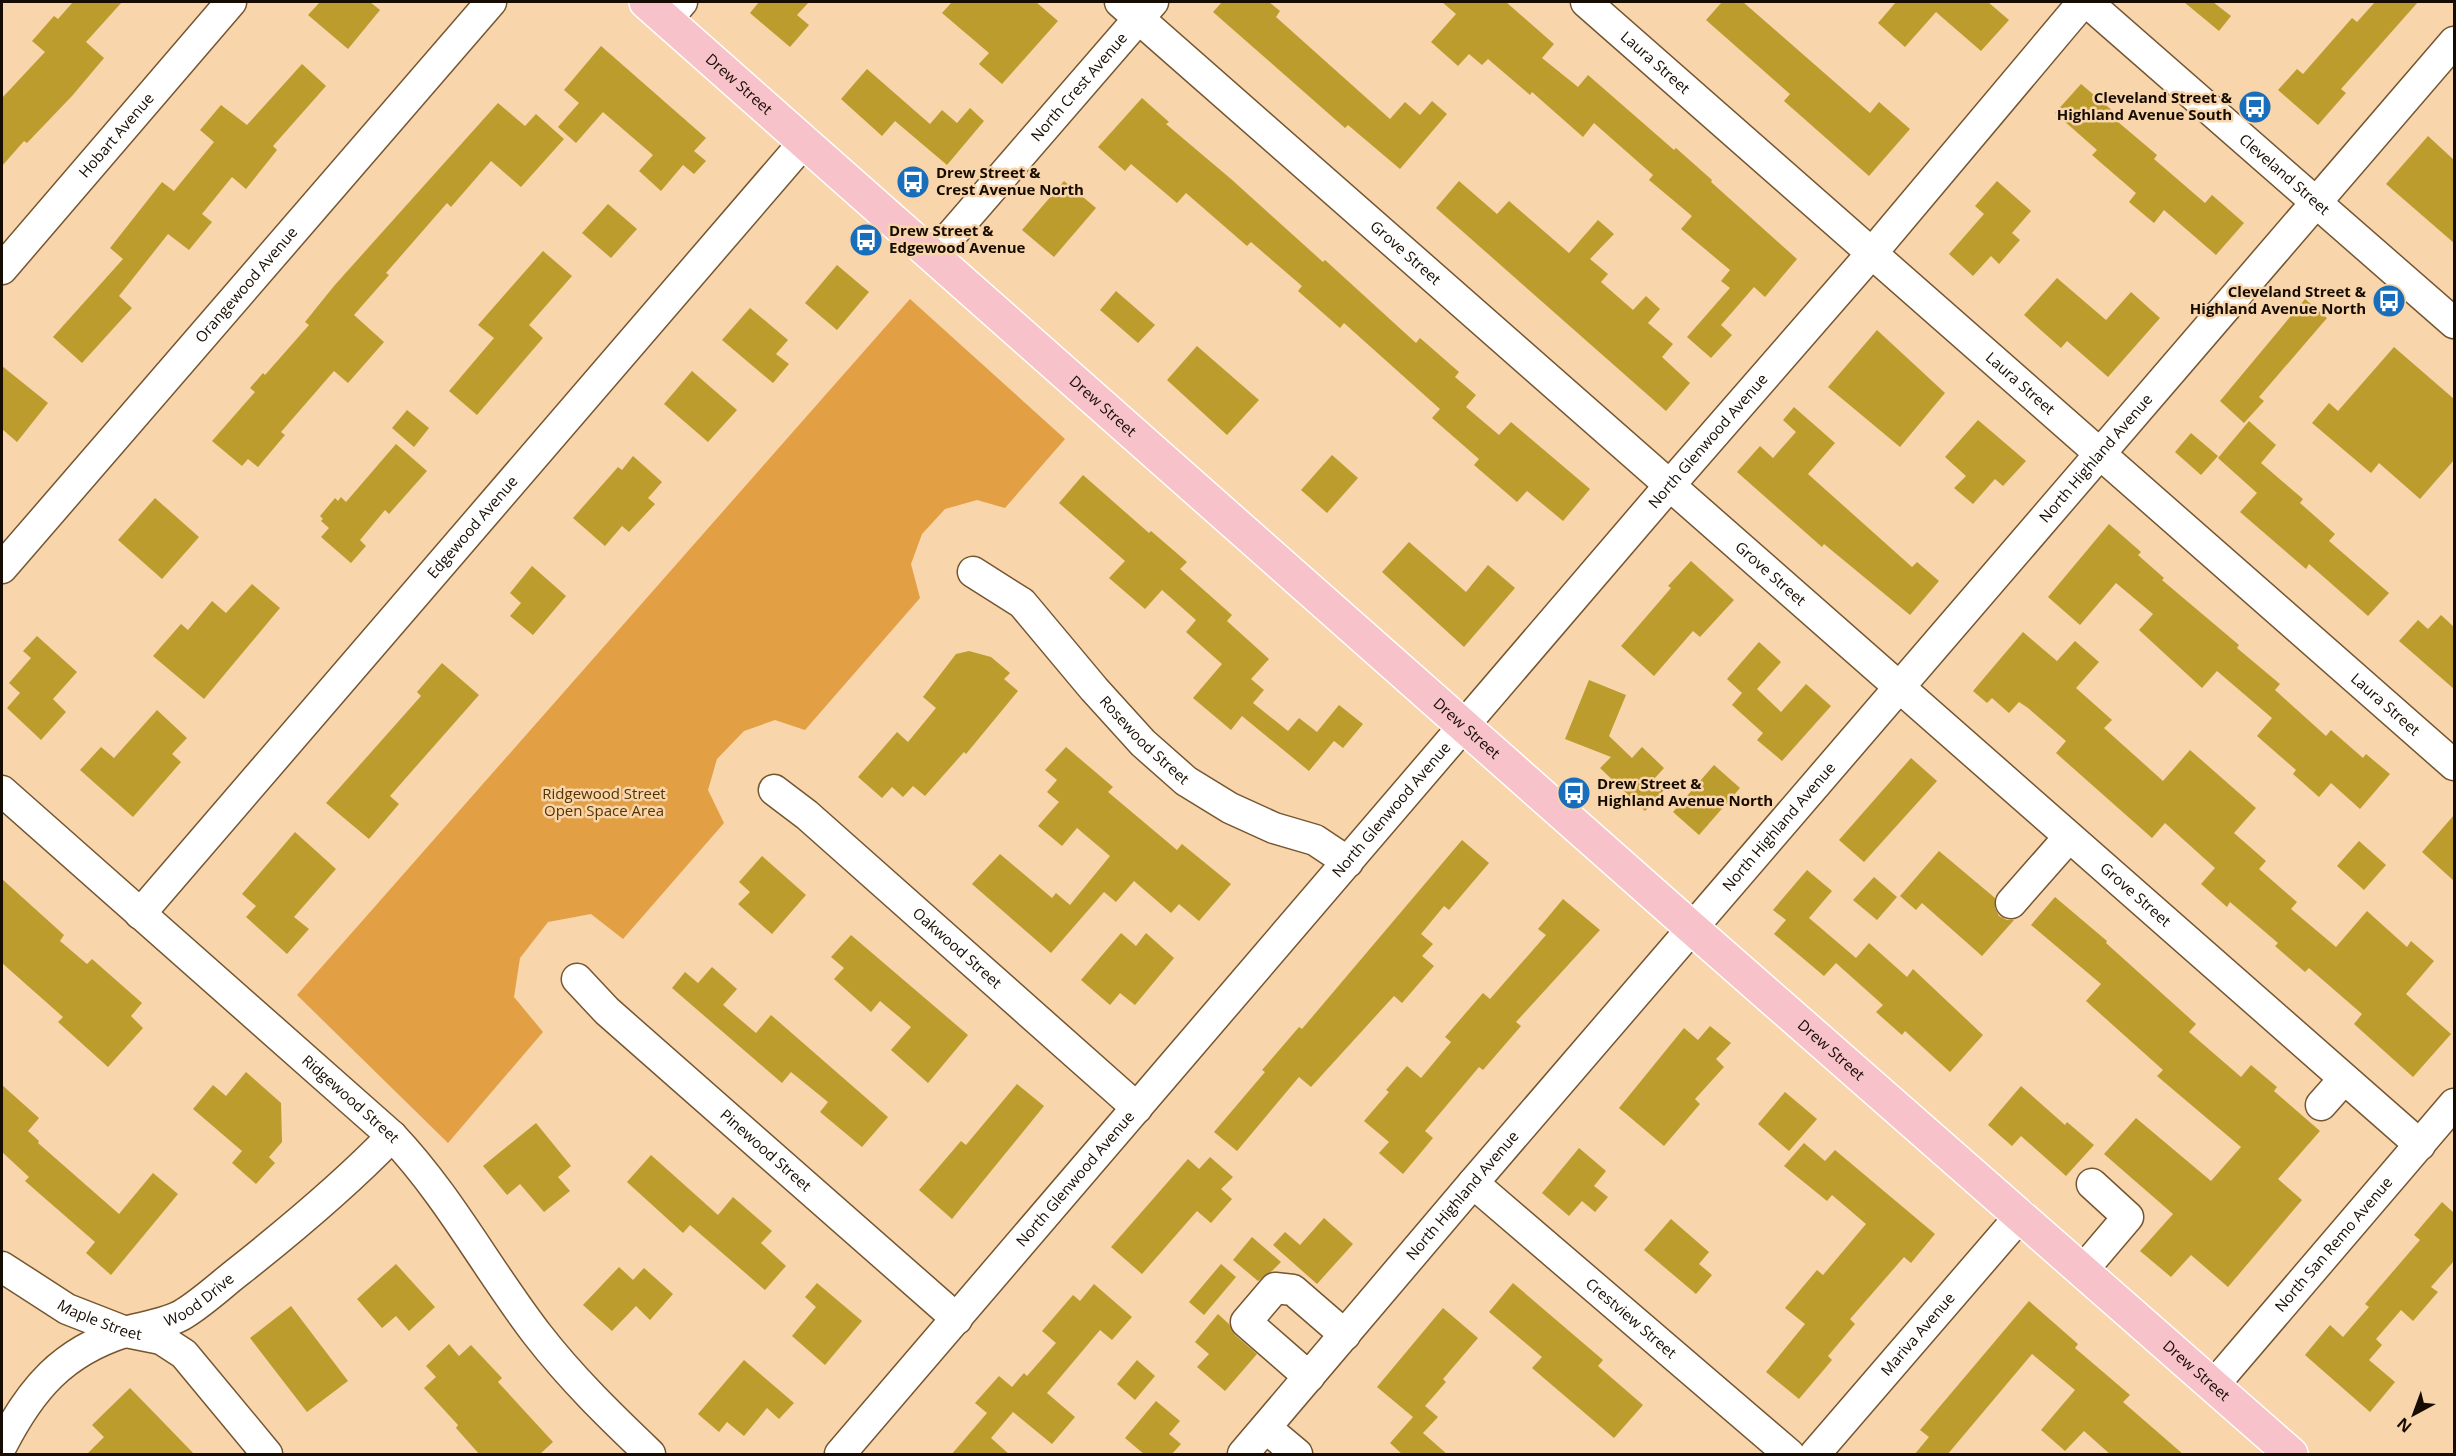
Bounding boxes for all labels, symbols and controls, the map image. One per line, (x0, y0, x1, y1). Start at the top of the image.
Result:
street label: Laura Street (1617, 26, 1695, 98)
street label: North Crest Avenue (1026, 28, 1131, 145)
street label: Drew Street (702, 48, 777, 118)
place label: Cleveland Street & Highland Avenue South (2057, 87, 2233, 124)
street label: Hobart Avenue (74, 88, 158, 181)
bus stop icon: Cleveland Street & Highland Avenue South (2237, 89, 2273, 125)
street label: Cleveland Street (2235, 129, 2334, 219)
place label: Drew Street & Crest Avenue North (936, 162, 1084, 199)
bus stop icon: Drew Street & Crest Avenue North (895, 164, 931, 200)
street label: Grove Street (1366, 216, 1446, 289)
place label: Drew Street & Edgewood Avenue (889, 220, 1025, 257)
street label: Orangewood Avenue (190, 222, 301, 347)
bus stop icon: Drew Street & Edgewood Avenue (848, 222, 884, 258)
place label: Cleveland Street & Highland Avenue North (2190, 281, 2367, 318)
bus stop icon: Cleveland Street & Highland Avenue North (2371, 283, 2407, 319)
street label: Laura Street (1982, 347, 2060, 419)
street label: North Glenwood Avenue (1643, 369, 1771, 512)
street label: Drew Street (1066, 371, 1141, 441)
street label: North Highland Avenue (2034, 389, 2156, 526)
street label: Edgewood Avenue (422, 471, 522, 582)
street label: Grove Street (1731, 537, 1811, 610)
street label: Laura Street (2347, 668, 2425, 740)
street label: Rosewood Street (1096, 691, 1194, 788)
street label: Drew Street (1430, 693, 1505, 763)
street label: North Glenwood Avenue (1327, 737, 1454, 881)
street label: North Highland Avenue (1717, 758, 1839, 895)
place label: Drew Street & Highland Avenue North (1597, 773, 1773, 810)
bus stop icon: Drew Street & Highland Avenue North (1556, 775, 1592, 811)
park label: Ridgewood Street Open Space Area (542, 783, 666, 820)
street label: Grove Street (2096, 857, 2176, 931)
street label: Oakwood Street (909, 903, 1006, 992)
street label: Drew Street (1794, 1014, 1869, 1084)
street label: Ridgewood Street (298, 1050, 404, 1147)
street label: Pinewood Street (716, 1104, 816, 1195)
street label: North Glenwood Avenue (1011, 1106, 1138, 1250)
street label: North Highland Avenue (1401, 1126, 1523, 1264)
street label: North San Remo Avenue (2270, 1172, 2396, 1316)
street label: Wood Drive (161, 1268, 238, 1331)
street label: Crestview Street (1582, 1273, 1681, 1362)
street label: Mariva Avenue (1876, 1288, 1959, 1380)
street label: Maple Street (54, 1294, 144, 1344)
street label: Drew Street (2159, 1335, 2235, 1405)
north arrow (2384, 1384, 2444, 1444)
text: N (2392, 1413, 2416, 1438)

